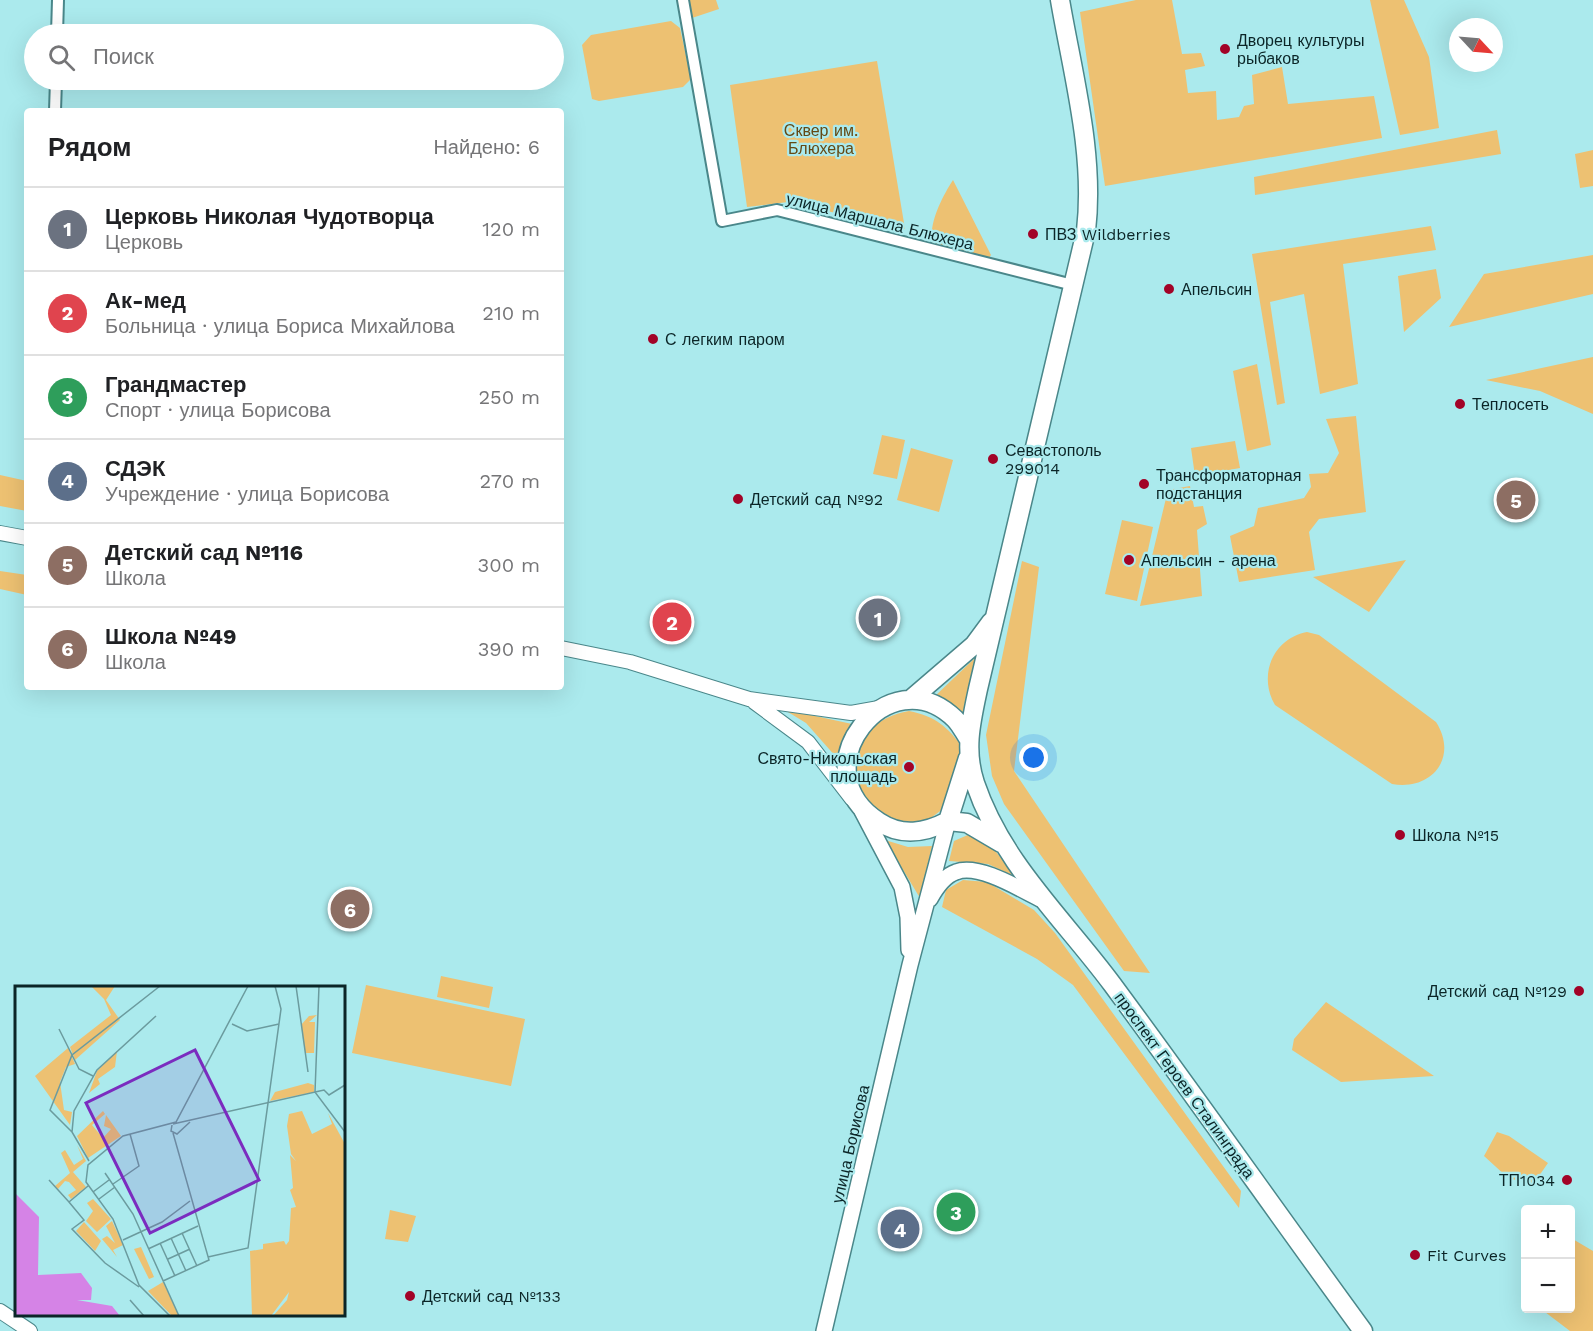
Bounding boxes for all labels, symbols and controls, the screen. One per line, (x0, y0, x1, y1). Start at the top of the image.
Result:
north arrow (1449, 18, 1503, 72)
search box (24, 24, 564, 90)
place label: Дворец культуры рыбаков (1237, 31, 1364, 68)
icon: search (45, 41, 78, 74)
marker: Дворец культуры рыбаков (1218, 42, 1232, 56)
text: Поиск (93, 44, 154, 69)
park label: Сквер им. Блюхера (784, 121, 858, 158)
text: Рядом (48, 132, 131, 162)
text: Найдено: 6 (433, 135, 540, 159)
street label: улица Маршала Блюхера (784, 189, 975, 254)
text: Церковь Николая Чудотворца (105, 204, 434, 229)
text: 1 (63, 217, 72, 241)
text: 120 m (482, 217, 540, 241)
place label: ПВЗ Wildberries (1045, 225, 1171, 244)
marker: ПВЗ Wildberries (1026, 227, 1040, 241)
text: Церковь (105, 230, 183, 254)
place label: Апельсин (1181, 280, 1252, 299)
marker: Апельсин (1162, 282, 1176, 296)
text: Ак-мед (105, 288, 186, 313)
text: 2 (62, 301, 73, 325)
text: 210 m (482, 301, 540, 325)
text: Больница · улица Бориса Михайлова (105, 314, 455, 338)
place label: С легким паром (665, 330, 785, 349)
marker: С легким паром (646, 332, 660, 346)
text: Грандмастер (105, 372, 246, 397)
text: 3 (62, 385, 73, 409)
text: 250 m (478, 385, 540, 409)
place label: Теплосеть (1472, 395, 1549, 414)
marker: Теплосеть (1453, 397, 1467, 411)
text: Спорт · улица Борисова (105, 398, 331, 422)
place label: Севастополь 299014 (1005, 441, 1102, 478)
marker: Севастополь 299014 (986, 452, 1000, 466)
text: СДЭК (105, 456, 165, 481)
place label: Трансформаторная подстанция (1156, 466, 1301, 503)
text: 4 (61, 469, 74, 493)
text: 270 m (480, 469, 540, 493)
marker: Трансформаторная подстанция (1137, 477, 1151, 491)
pin: 5 (1496, 478, 1536, 522)
text: Учреждение · улица Борисова (105, 482, 389, 506)
place label: Детский сад №92 (750, 490, 883, 509)
marker: Детский сад №92 (731, 492, 745, 506)
text: Детский сад №116 (105, 540, 303, 565)
place label: Апельсин - арена (1141, 551, 1276, 570)
text: 5 (62, 553, 73, 577)
text: 300 m (478, 553, 540, 577)
marker: Апельсин - арена (1122, 553, 1136, 567)
text: Школа (105, 566, 166, 590)
pin: 1 (858, 596, 898, 640)
pin: 2 (652, 600, 692, 644)
text: Школа №49 (105, 624, 237, 649)
text: 6 (61, 637, 74, 661)
text: 390 m (478, 637, 540, 661)
text: Школа (105, 650, 166, 674)
your location (1019, 743, 1048, 772)
place label: Свято-Никольская площадь (757, 749, 897, 786)
marker: Свято-Никольская площадь (902, 760, 916, 774)
place label: Школа №15 (1412, 826, 1499, 845)
marker: Школа №15 (1393, 828, 1407, 842)
pin: 6 (330, 886, 370, 932)
place label: Детский сад №129 (1428, 982, 1567, 1001)
marker: Детский сад №129 (1572, 984, 1586, 998)
inset map (15, 986, 345, 1316)
street label: проспект Героев Сталинграда (1111, 988, 1259, 1182)
street label: улица Борисова (828, 1083, 873, 1205)
place label: ТП1034 (1499, 1171, 1555, 1190)
marker: ТП1034 (1560, 1173, 1574, 1187)
pin: 3 (936, 1190, 976, 1234)
map controls (1521, 1205, 1575, 1313)
button: + (1521, 1205, 1575, 1259)
pin: 4 (880, 1206, 920, 1252)
place label: Fit Curves (1427, 1246, 1507, 1265)
marker: Fit Curves (1408, 1248, 1422, 1262)
button: − (1521, 1259, 1575, 1313)
place label: Детский сад №133 (422, 1287, 561, 1306)
marker: Детский сад №133 (403, 1289, 417, 1303)

